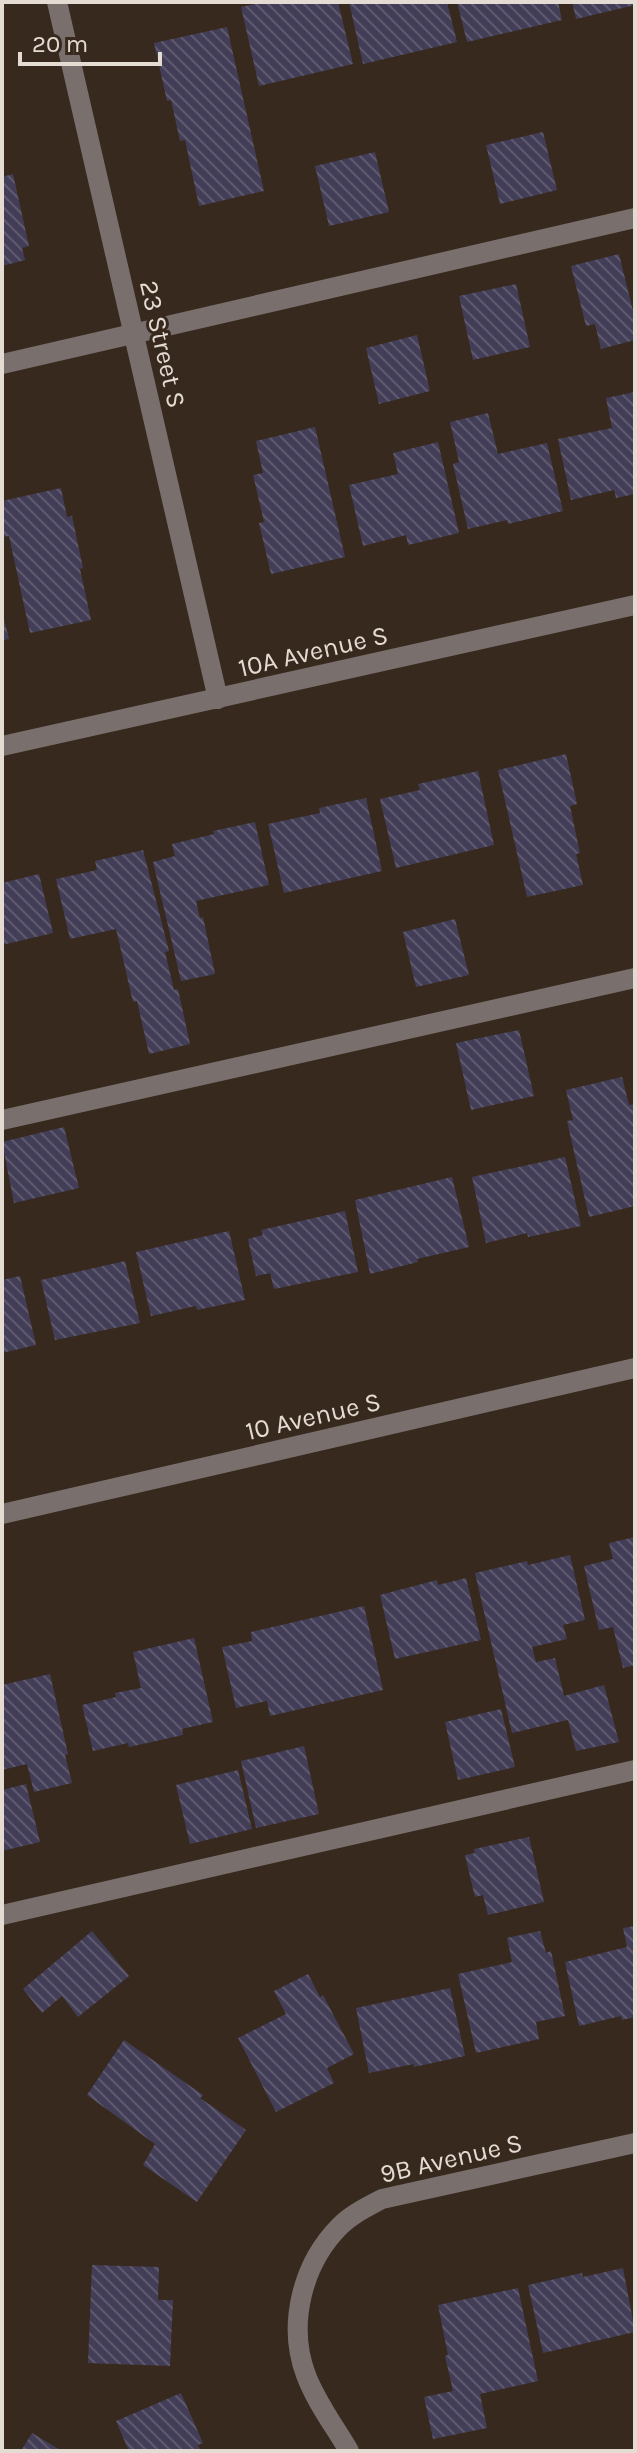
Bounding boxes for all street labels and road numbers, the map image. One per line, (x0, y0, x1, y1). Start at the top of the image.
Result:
street label: 23 Street S (133, 277, 192, 411)
street label: 10A Avenue S (235, 619, 391, 684)
street label: 10 Avenue S (243, 1386, 384, 1447)
street label: 9B Avenue S (377, 2127, 525, 2190)

